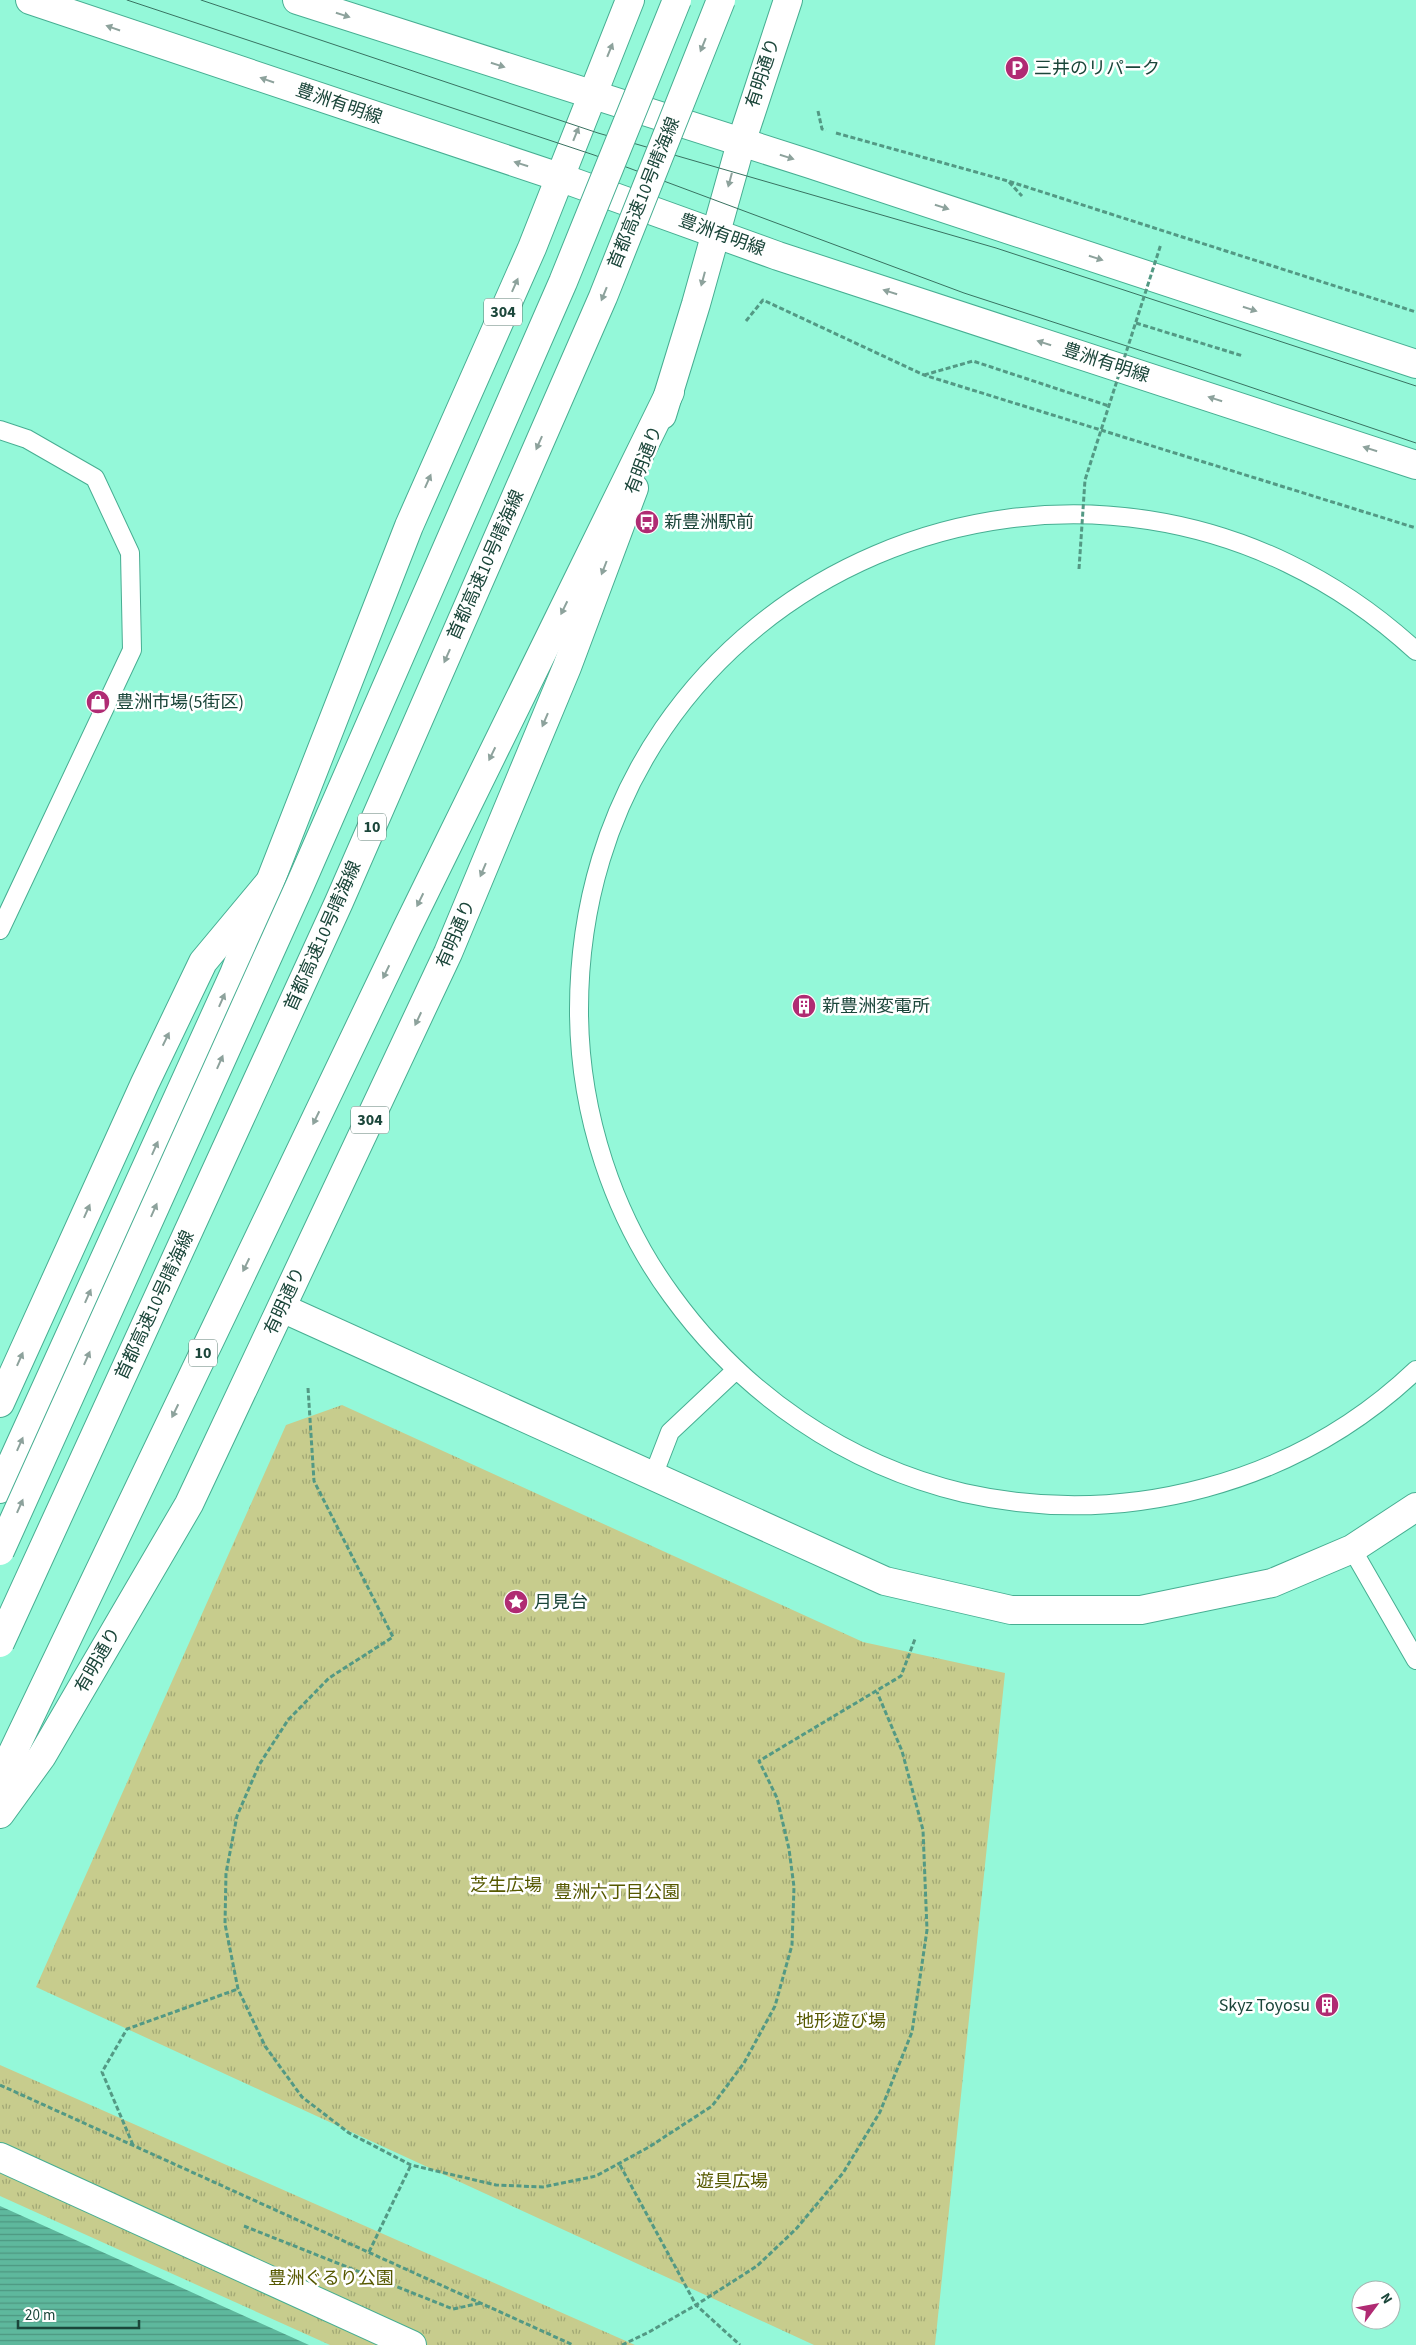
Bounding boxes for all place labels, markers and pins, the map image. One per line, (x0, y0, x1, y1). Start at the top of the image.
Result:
parking icon: 三井のリパーク (1004, 55, 1030, 81)
place label: 三井のリパーク (1034, 56, 1160, 81)
bus stop icon: 新豊洲駅前 (634, 509, 660, 535)
place label: 新豊洲駅前 (664, 510, 754, 535)
shop icon: 豊洲市場(5街区) (85, 689, 111, 715)
place label: 豊洲市場(5街区) (116, 690, 244, 715)
building icon: 新豊洲変電所 (791, 993, 817, 1019)
place label: 新豊洲変電所 (822, 994, 930, 1019)
place icon: 月見台 (503, 1589, 529, 1615)
place label: 月見台 (534, 1590, 588, 1615)
building icon: Skyz Toyosu (1314, 1992, 1340, 2018)
place label: Skyz Toyosu (1219, 1993, 1310, 2018)

